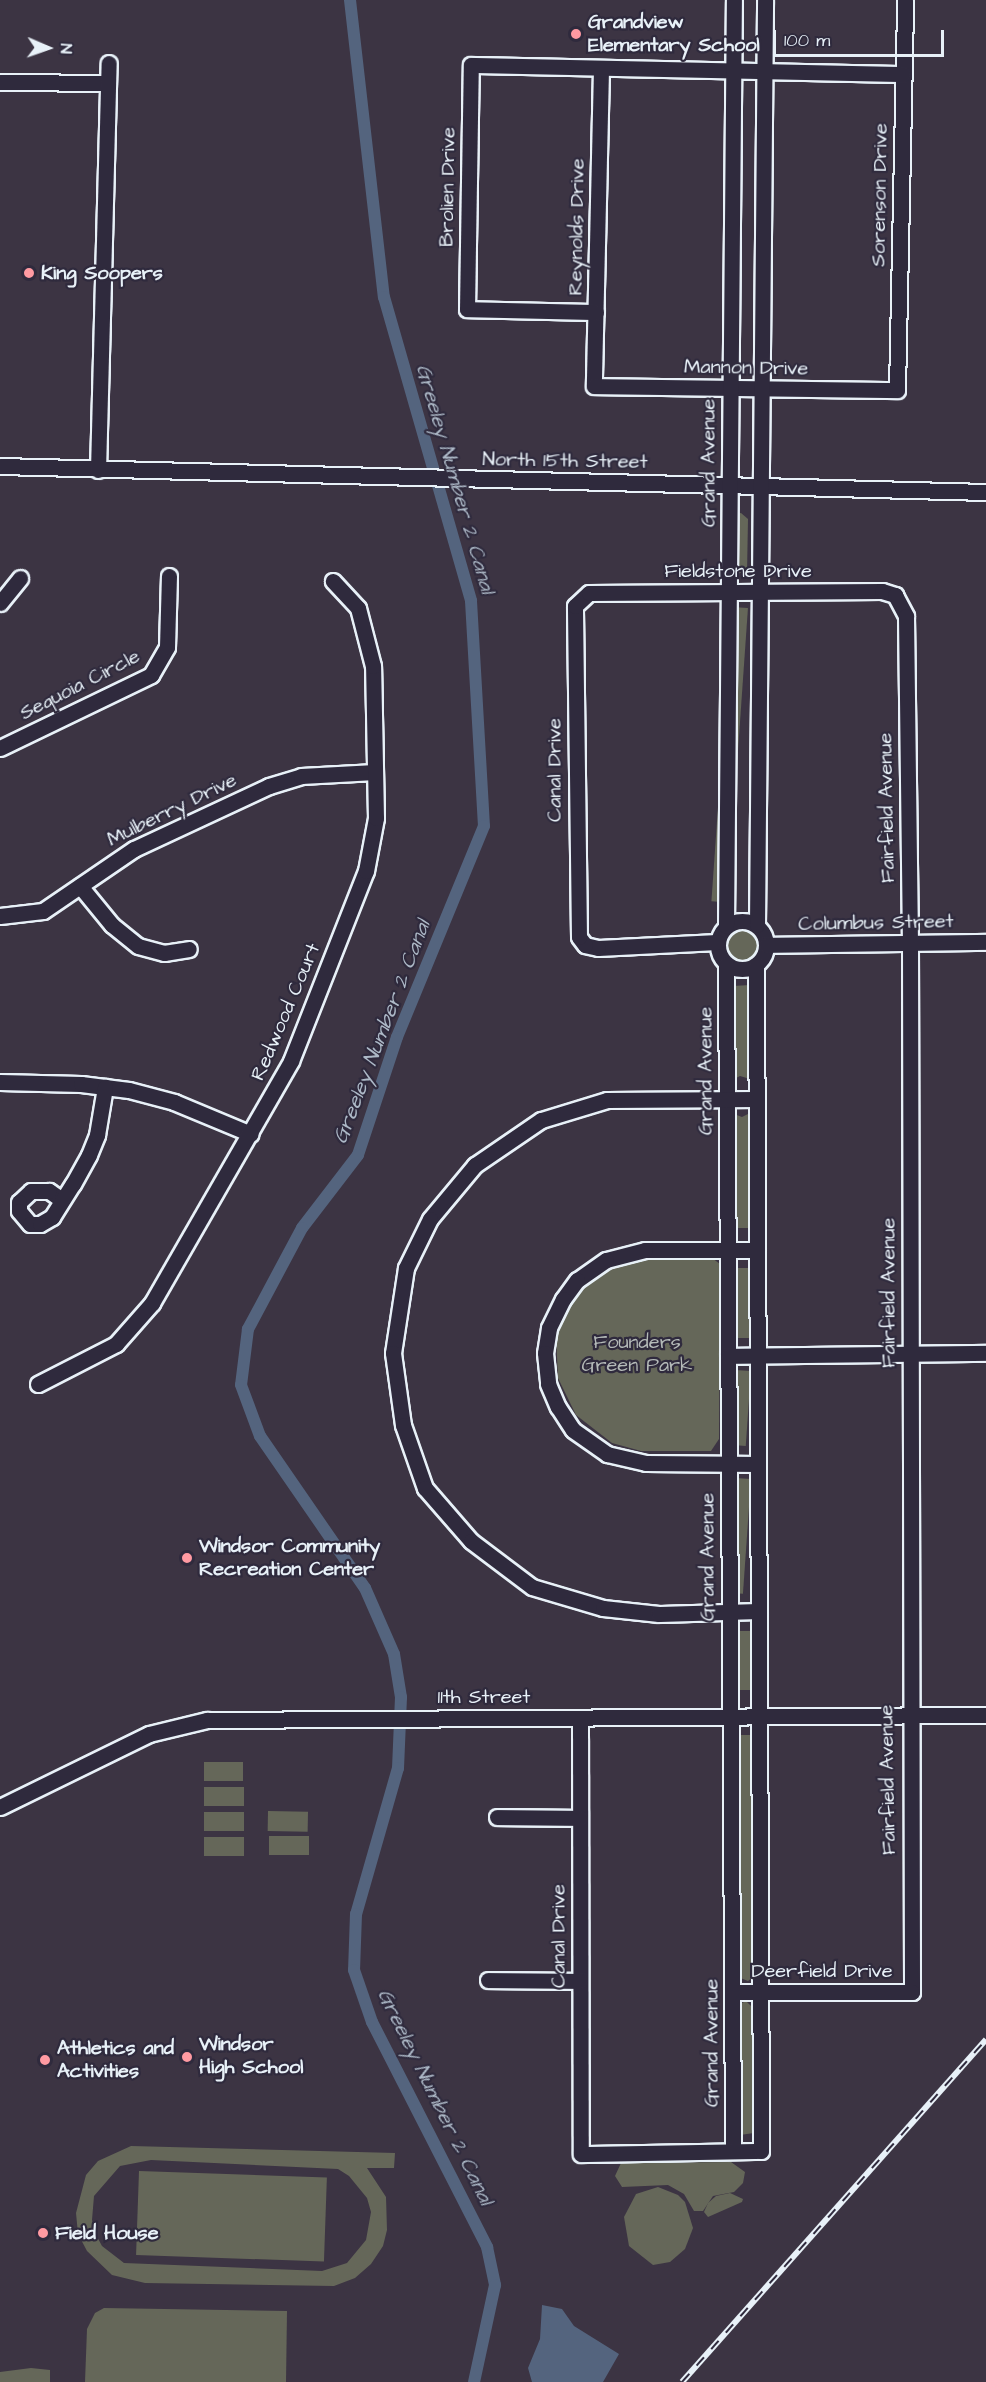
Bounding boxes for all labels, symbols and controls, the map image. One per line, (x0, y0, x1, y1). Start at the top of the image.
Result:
place label: Grandview Elementary School (588, 11, 760, 58)
north arrow (18, 18, 78, 78)
scale bar (776, 18, 947, 56)
marker: Grandview Elementary School (569, 27, 583, 41)
text: 100 m (784, 28, 830, 53)
text: N (55, 43, 77, 54)
street label: Sorenson Drive (867, 123, 893, 267)
street label: Brolien Drive (435, 127, 461, 247)
street label: Reynolds Drive (564, 158, 590, 296)
place label: King Soopers (41, 261, 163, 285)
marker: King Soopers (22, 266, 36, 280)
street label: Mannon Drive (684, 355, 808, 381)
water label: Greeley Number 2 Canal (410, 362, 500, 596)
street label: Grand Avenue (697, 399, 721, 527)
street label: North 15th Street (482, 448, 648, 474)
street label: Fieldstone Drive (664, 559, 812, 583)
street label: Sequoia Circle (16, 644, 144, 726)
street label: Canal Drive (543, 718, 567, 822)
street label: Fairfield Avenue (874, 733, 900, 883)
street label: Mulberry Drive (103, 768, 241, 852)
street label: Columbus Street (798, 910, 954, 936)
water label: Greeley Number 2 Canal (328, 917, 436, 1147)
street label: Redwood Court (246, 940, 326, 1084)
street label: Grand Avenue (694, 1007, 718, 1135)
street label: Fairfield Avenue (877, 1218, 901, 1368)
park label: Founders Green Park (582, 1331, 692, 1378)
street label: Grand Avenue (696, 1493, 720, 1621)
place label: Windsor Community Recreation Center (199, 1534, 380, 1581)
marker: Windsor Community Recreation Center (180, 1551, 194, 1565)
street label: 11th Street (438, 1685, 530, 1709)
street label: Fairfield Avenue (875, 1705, 901, 1855)
street label: Canal Drive (547, 1884, 571, 1988)
street label: Deerfield Drive (752, 1959, 892, 1983)
street label: Grand Avenue (700, 1979, 724, 2107)
water label: Greeley Number 2 Canal (372, 1985, 498, 2209)
place label: Windsor High School (199, 2033, 303, 2080)
place label: Athletics and Activities (57, 2036, 174, 2083)
marker: Windsor High School (180, 2050, 194, 2064)
marker: Athletics and Activities (38, 2053, 52, 2067)
place label: Field House (55, 2221, 158, 2245)
marker: Field House (36, 2226, 50, 2240)

